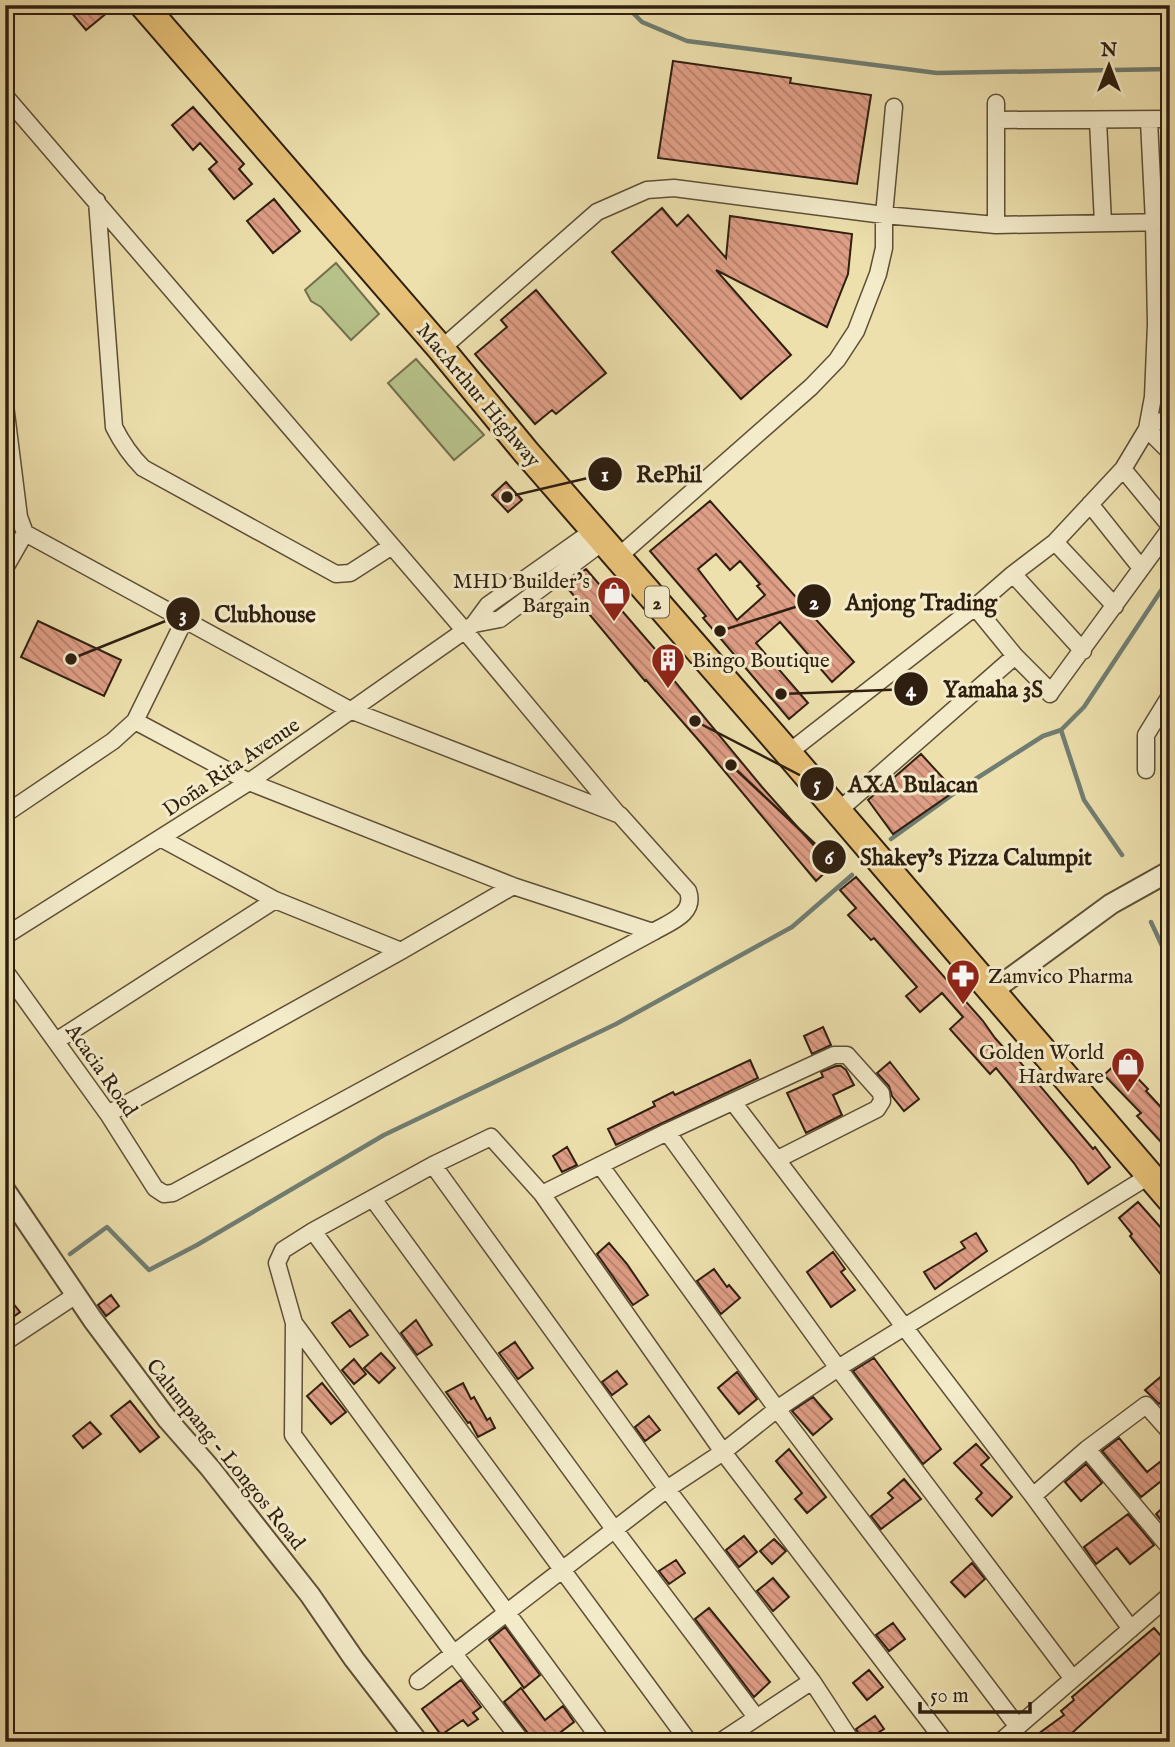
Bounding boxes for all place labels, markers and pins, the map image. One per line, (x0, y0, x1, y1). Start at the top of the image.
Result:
callout: RePhil (587, 452, 716, 496)
place label: MHD Builder’s Bargain (453, 569, 590, 620)
shop icon: MHD Builder’s Bargain (595, 574, 633, 623)
callout: Anjong Trading (796, 579, 1011, 623)
callout: Clubhouse (165, 592, 330, 636)
building icon: Bingo Boutique (649, 641, 687, 690)
place label: Bingo Boutique (692, 648, 830, 675)
callout: Yamaha 3S (894, 667, 1057, 711)
callout: AXA Bulacan (799, 762, 992, 806)
callout: Shakey’s Pizza Calumpit (811, 835, 1106, 879)
pharmacy icon: Zamvico Pharma (944, 957, 982, 1006)
place label: Zamvico Pharma (988, 964, 1134, 991)
place label: Golden World Hardware (979, 1040, 1105, 1091)
shop icon: Golden World Hardware (1109, 1045, 1147, 1094)

